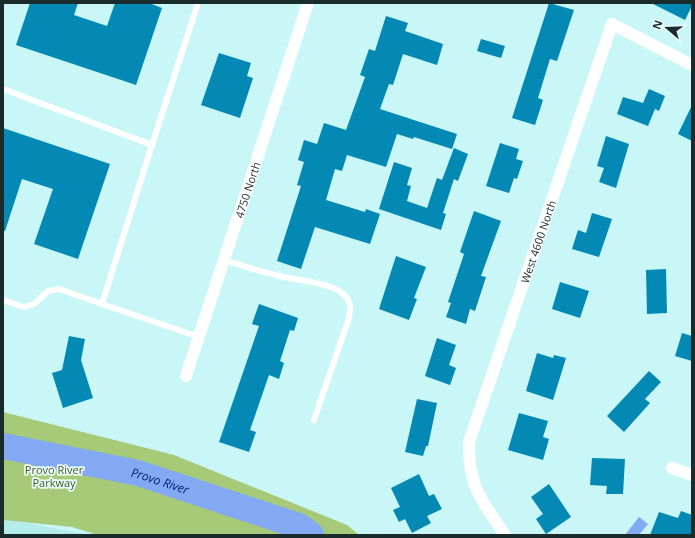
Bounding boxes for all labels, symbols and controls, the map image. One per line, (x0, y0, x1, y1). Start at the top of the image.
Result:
north arrow (647, 8, 687, 48)
text: N (649, 18, 666, 31)
street label: 4750 North (231, 160, 263, 220)
street label: West 4600 North (516, 198, 559, 285)
park label: Provo River Parkway (25, 462, 84, 490)
water label: Provo River (130, 463, 192, 498)

